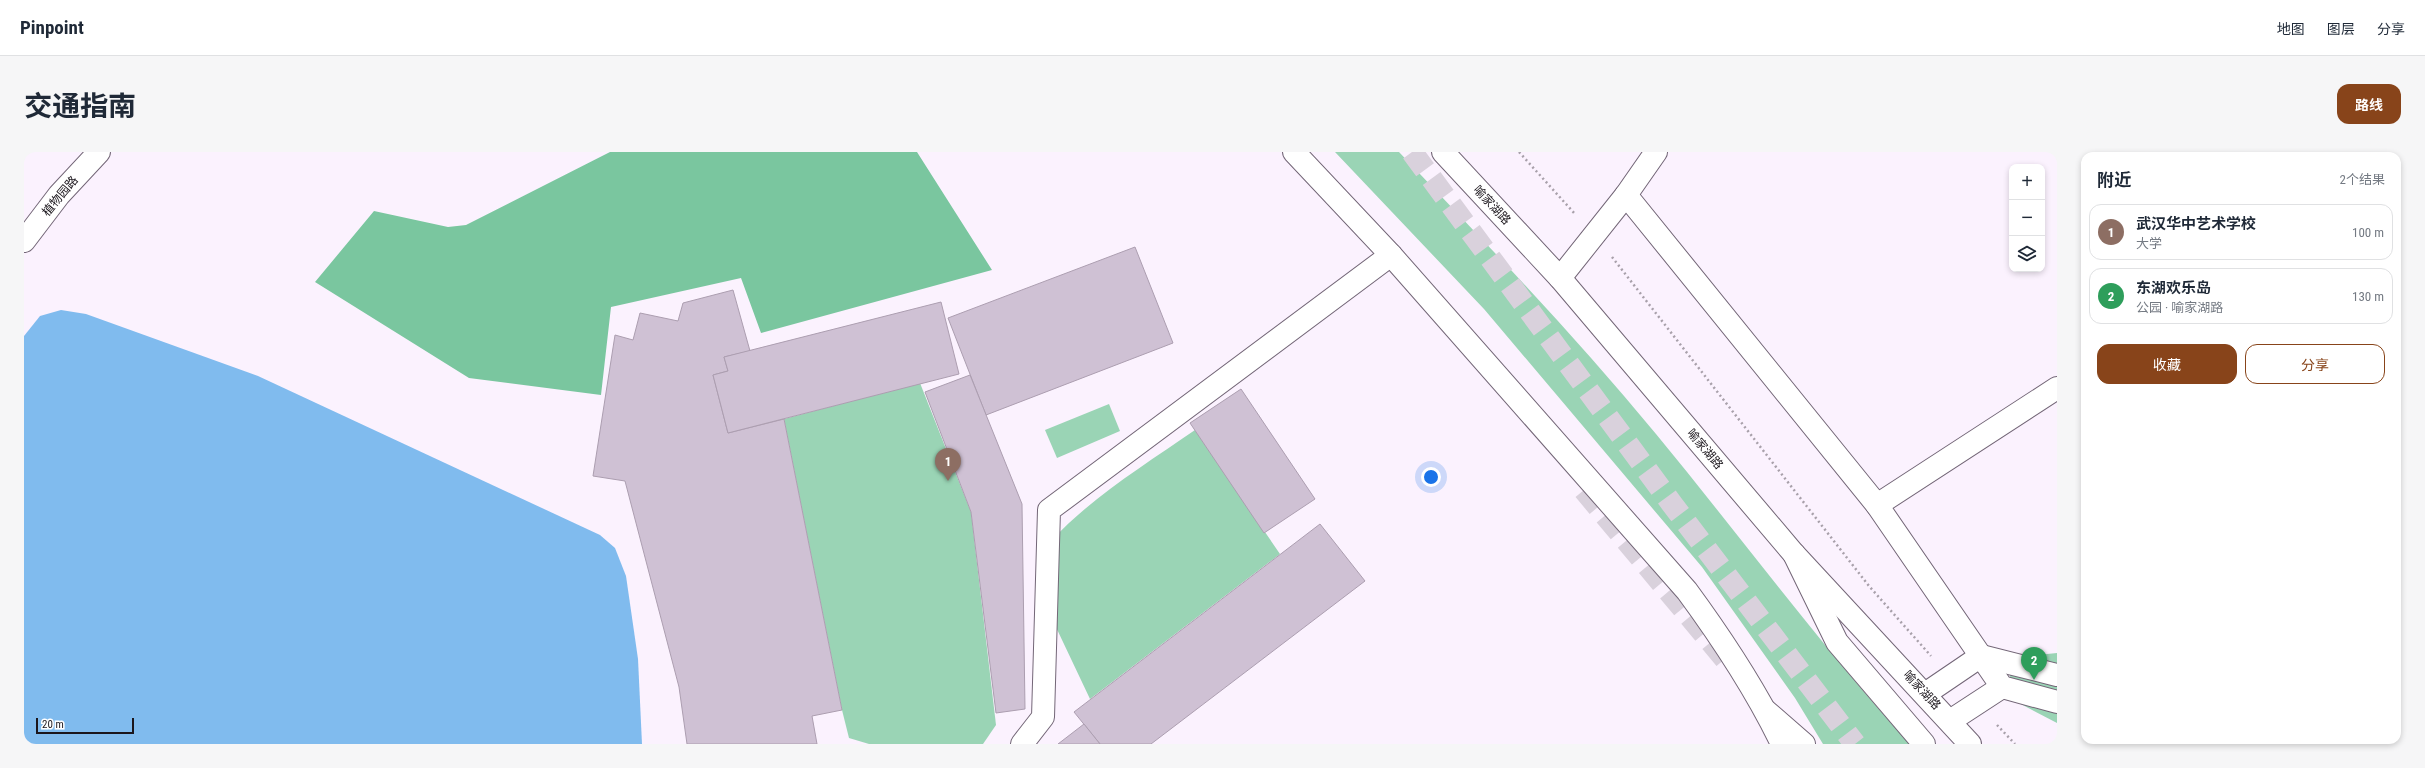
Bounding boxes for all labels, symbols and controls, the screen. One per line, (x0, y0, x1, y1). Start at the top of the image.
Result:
text: Pinpoint (20, 16, 84, 39)
text: 地图 (2277, 21, 2305, 37)
text: 图层 (2327, 21, 2355, 37)
text: 分享 (2377, 21, 2405, 37)
button: 路线 (2337, 84, 2401, 124)
text: 交通指南 (24, 90, 136, 123)
map controls (2009, 164, 2045, 272)
button: + (2009, 164, 2045, 200)
text: 附近 (2097, 170, 2131, 190)
text: 2个结果 (2340, 172, 2385, 187)
street label: 植物园路 (39, 173, 81, 219)
street label: 喻家湖路 (1471, 183, 1513, 227)
button: − (2009, 200, 2045, 236)
text: 武汉华中艺术学校 (2136, 215, 2256, 233)
text: 1 (2108, 225, 2114, 240)
text: 100 m (2352, 225, 2384, 240)
button: layers (2009, 236, 2045, 272)
text: 大学 (2136, 236, 2162, 251)
text: 东湖欢乐岛 (2136, 279, 2211, 297)
text: 2 (2108, 289, 2114, 304)
text: 130 m (2352, 289, 2384, 304)
text: 公园 · 喻家湖路 (2136, 300, 2223, 315)
button: 收藏 (2097, 344, 2237, 384)
button: 分享 (2245, 344, 2385, 384)
street label: 喻家湖路 (1684, 426, 1726, 472)
pin: 1 (935, 448, 961, 481)
your location (1421, 467, 1441, 487)
pin: 2 (2021, 647, 2047, 680)
street label: 喻家湖路 (1901, 668, 1943, 712)
scale bar (36, 716, 134, 735)
text: 20 m (42, 718, 64, 731)

